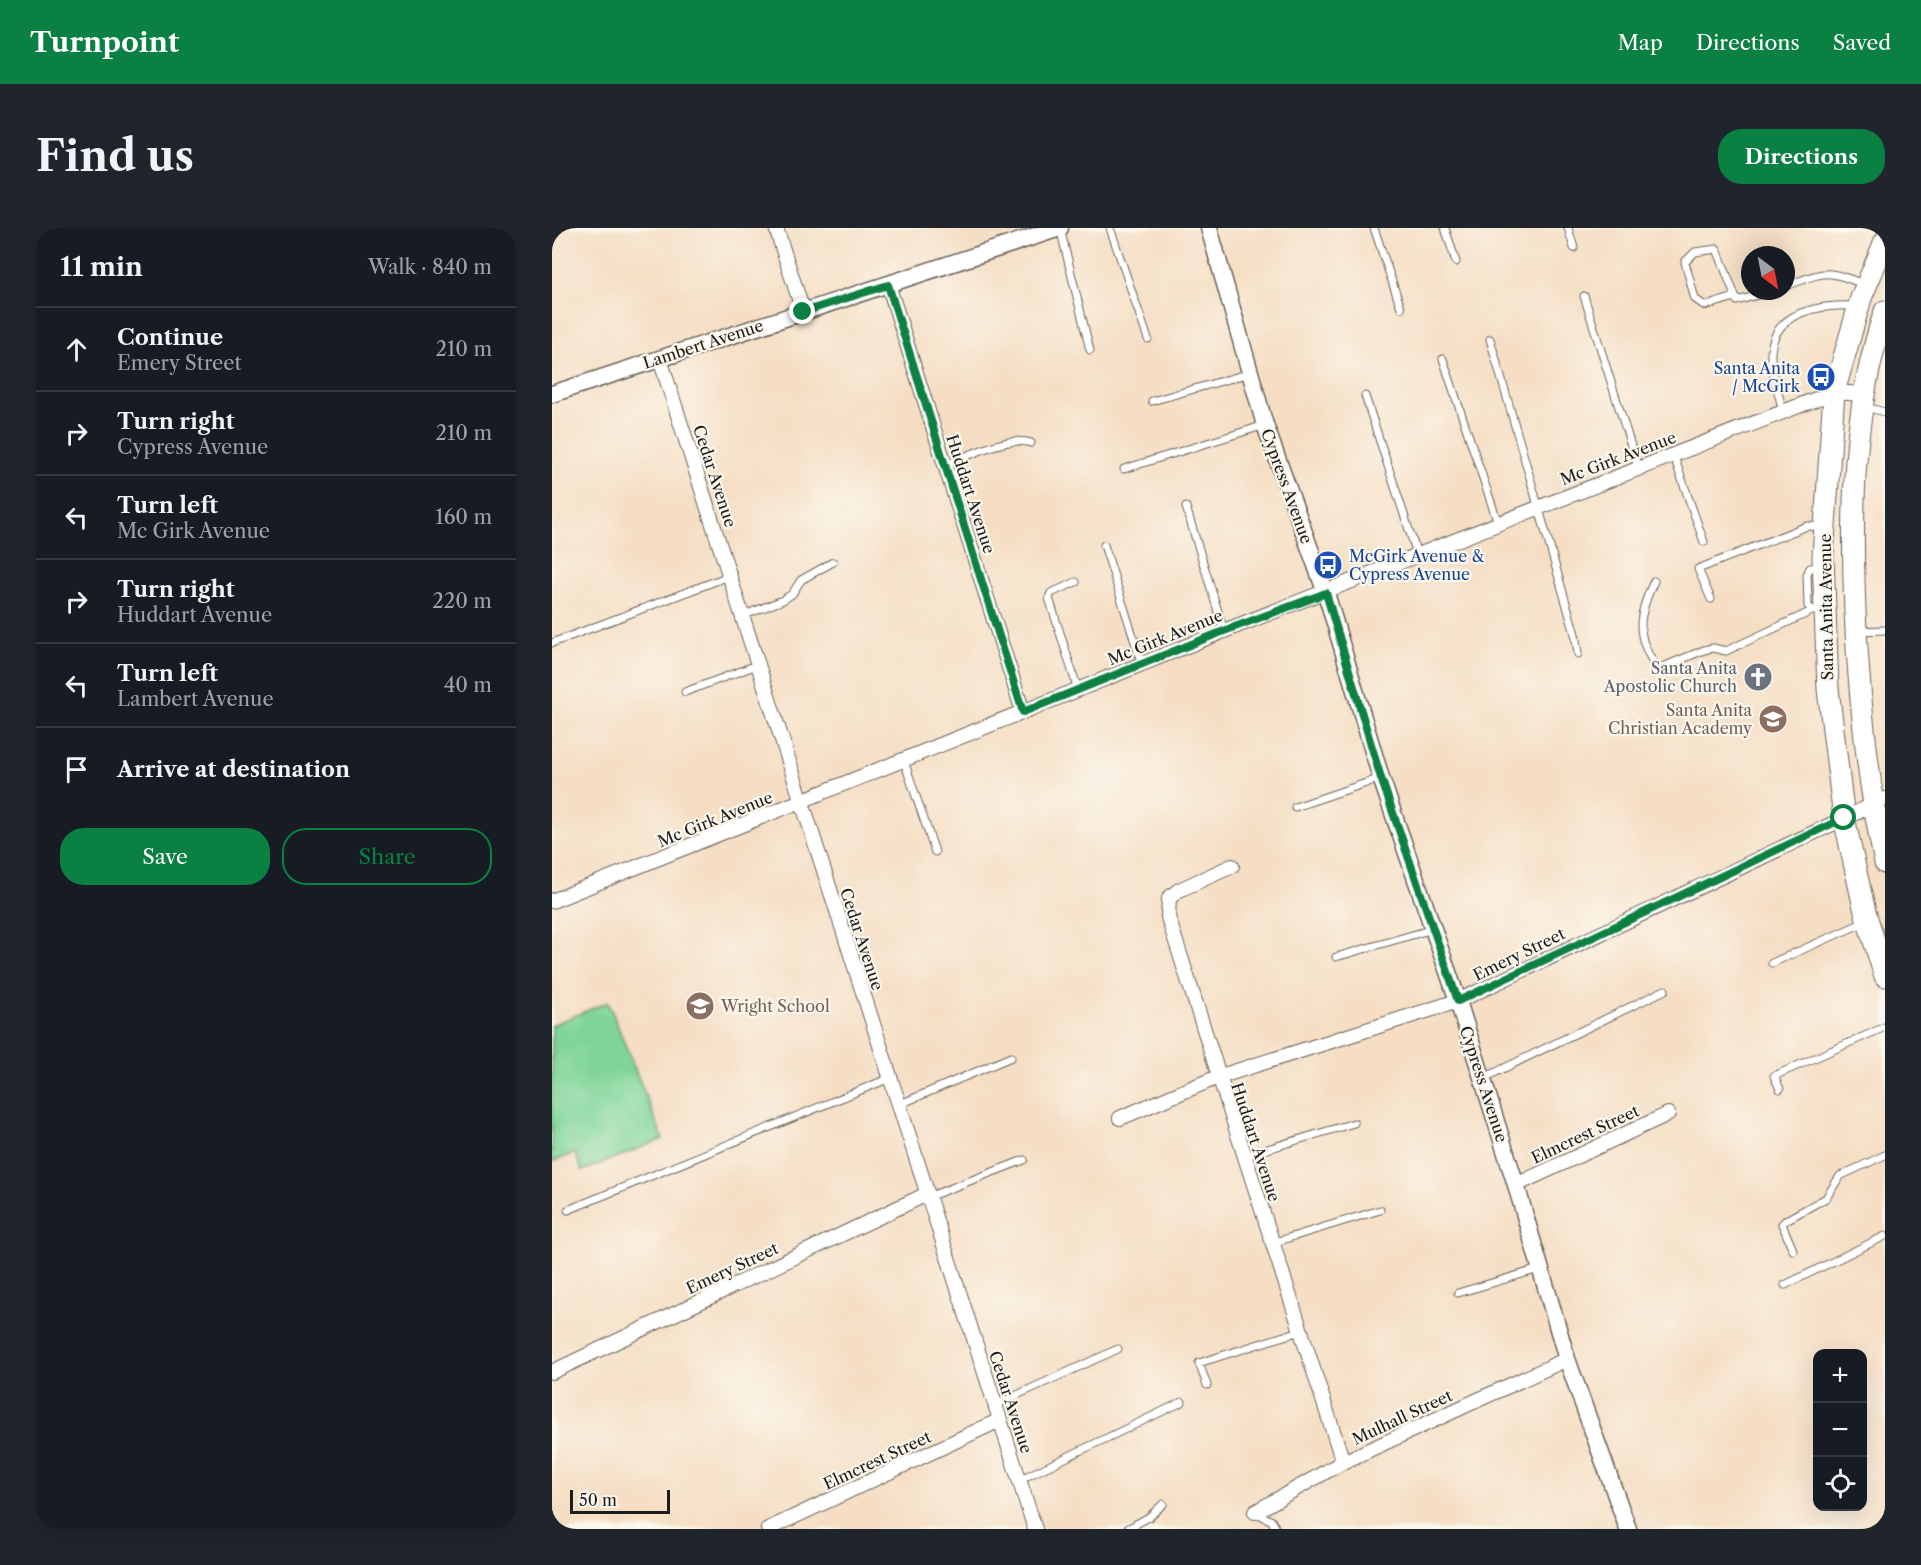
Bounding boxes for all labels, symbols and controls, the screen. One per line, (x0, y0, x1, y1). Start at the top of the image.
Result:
text: Turnpoint (30, 25, 179, 59)
text: Map (1618, 30, 1663, 55)
text: Directions (1696, 30, 1800, 55)
text: Saved (1833, 30, 1891, 55)
button: Directions (1718, 129, 1885, 184)
text: Find us (36, 130, 194, 182)
north arrow (1741, 246, 1795, 300)
text: 11 min (60, 251, 143, 283)
text: Walk · 840 m (368, 255, 492, 279)
route end (789, 298, 815, 324)
street label: Lambert Avenue (640, 315, 766, 373)
text: Continue (117, 324, 223, 351)
icon: ahead (60, 333, 93, 366)
text: 210 m (435, 337, 492, 361)
text: Emery Street (117, 351, 242, 375)
place label: Santa Anita / McGirk (1714, 358, 1801, 396)
bus stop icon: Santa Anita / McGirk (1805, 361, 1837, 393)
text: Turn right (117, 408, 235, 435)
icon: right (60, 417, 93, 450)
text: 210 m (435, 421, 492, 445)
street label: Cedar Avenue (689, 422, 741, 530)
street label: Cypress Avenue (1257, 426, 1317, 546)
street label: Mc Girk Avenue (1557, 427, 1679, 489)
street label: Huddart Avenue (942, 432, 1000, 556)
text: Cypress Avenue (117, 435, 268, 459)
text: Turn left (117, 492, 218, 519)
icon: left (60, 501, 93, 534)
text: 160 m (435, 505, 492, 529)
text: Mc Girk Avenue (117, 519, 270, 543)
street label: Santa Anita Avenue (1815, 533, 1837, 680)
place label: McGirk Avenue & Cypress Avenue (1349, 546, 1484, 584)
bus stop icon: McGirk Avenue & Cypress Avenue (1312, 549, 1344, 581)
text: Turn right (117, 576, 235, 603)
icon: right (60, 585, 93, 618)
text: 220 m (432, 589, 492, 613)
text: Huddart Avenue (117, 603, 272, 627)
street label: Mc Girk Avenue (1105, 605, 1226, 669)
place label: Santa Anita Apostolic Church (1603, 658, 1738, 696)
text: Turn left (117, 660, 218, 687)
church icon: Santa Anita Apostolic Church (1742, 661, 1774, 693)
icon: left (60, 669, 93, 702)
text: 40 m (444, 673, 492, 697)
text: Lambert Avenue (117, 687, 274, 711)
place label: Santa Anita Christian Academy (1608, 700, 1753, 738)
school or university icon: Santa Anita Christian Academy (1757, 703, 1789, 735)
icon: arrive (60, 753, 93, 786)
text: Arrive at destination (117, 756, 350, 783)
street label: Mc Girk Avenue (655, 787, 776, 851)
route start (1830, 804, 1856, 830)
button: Save (60, 828, 270, 885)
button: Share (282, 828, 492, 885)
street label: Cedar Avenue (836, 885, 888, 993)
street label: Emery Street (1470, 923, 1568, 985)
school or university icon: Wright School (684, 990, 716, 1022)
place label: Wright School (720, 996, 830, 1016)
street label: Cypress Avenue (1456, 1023, 1512, 1145)
street label: Huddart Avenue (1227, 1080, 1285, 1204)
street label: Elmcrest Street (1528, 1100, 1642, 1168)
street label: Emery Street (683, 1238, 782, 1298)
street label: Cedar Avenue (985, 1348, 1037, 1456)
map controls (1813, 1349, 1867, 1511)
button: + (1813, 1349, 1867, 1403)
street label: Mulhall Street (1349, 1385, 1456, 1449)
button: − (1813, 1403, 1867, 1457)
street label: Elmcrest Street (820, 1426, 934, 1494)
button: locate (1813, 1457, 1867, 1511)
scale bar (570, 1487, 670, 1514)
text: 50 m (579, 1490, 617, 1510)

